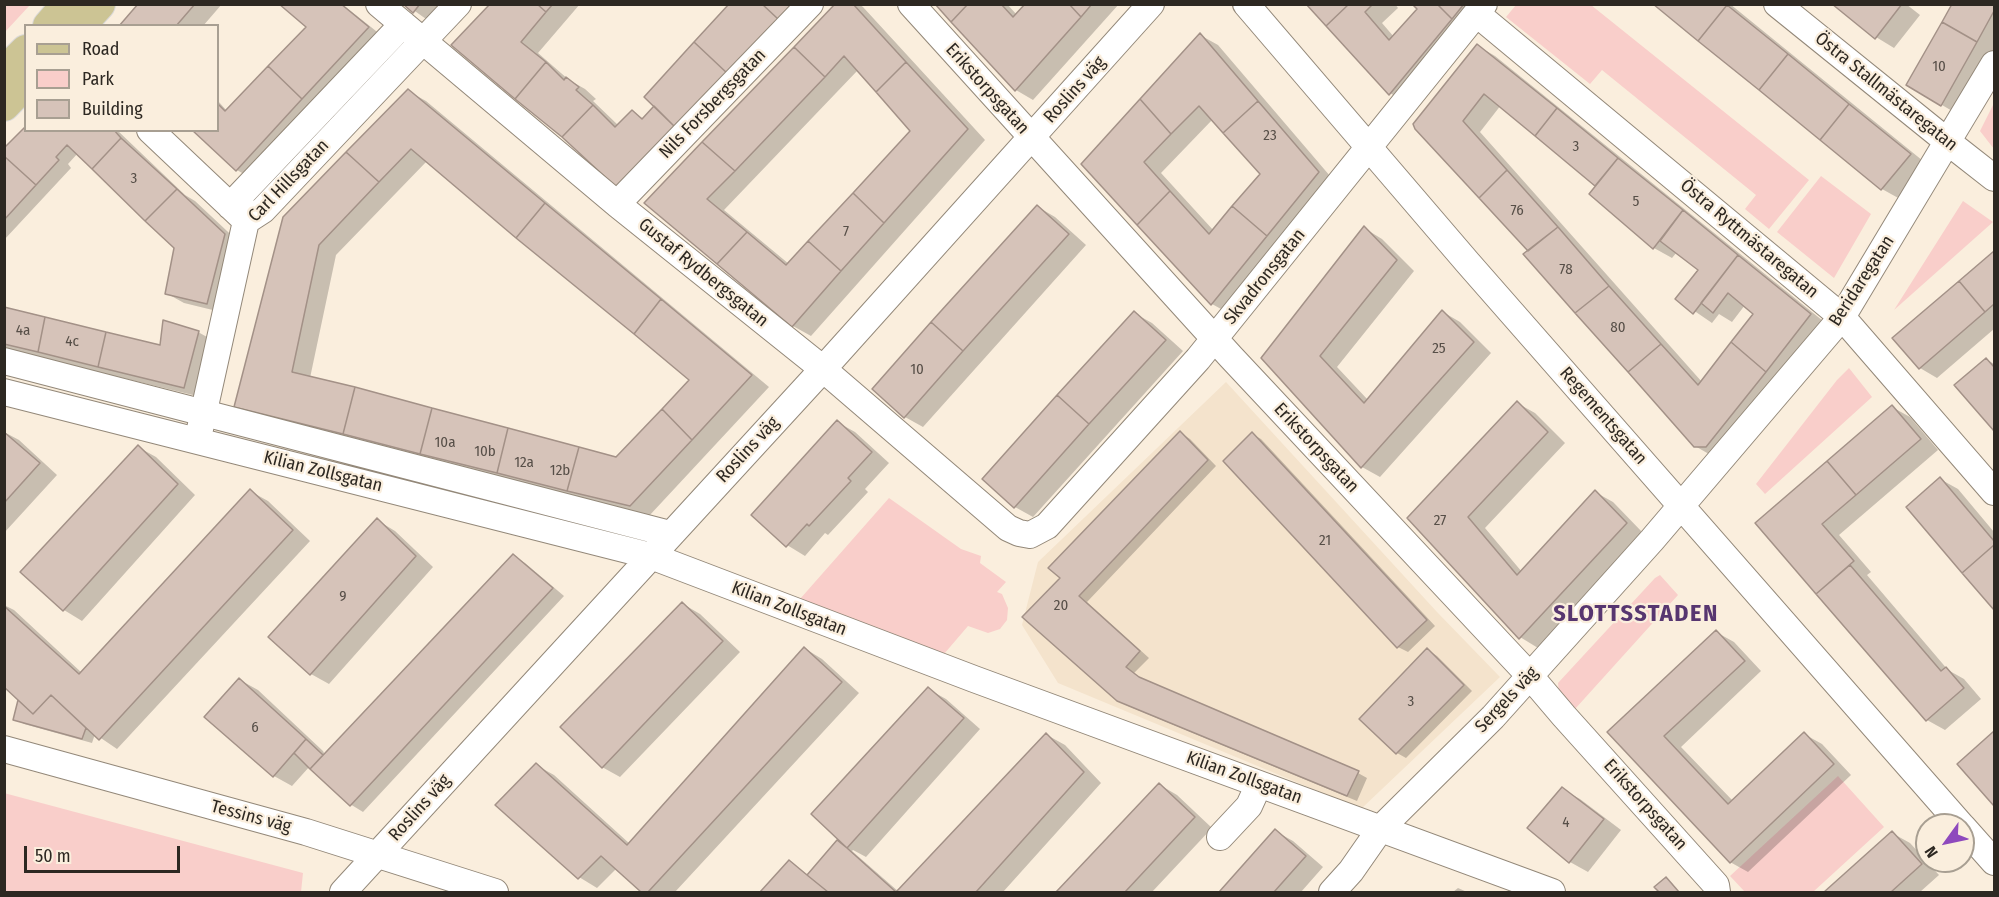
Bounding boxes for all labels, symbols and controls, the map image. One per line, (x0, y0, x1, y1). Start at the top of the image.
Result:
legend (24, 24, 219, 132)
street label: Östra Stallmästaregatan (1810, 28, 1962, 156)
text: Road (82, 38, 119, 60)
street label: Erikstorpsgatan (941, 39, 1033, 139)
street label: Nils Forsbergsgatan (655, 45, 771, 163)
street label: Roslins väg (1039, 52, 1111, 128)
house number: 10 (1932, 58, 1946, 76)
text: Park (82, 68, 114, 90)
text: Building (82, 98, 143, 120)
house number: 23 (1263, 127, 1277, 145)
street label: Carl Hillsgatan (244, 135, 334, 227)
house number: 3 (1573, 138, 1579, 156)
house number: 3 (131, 170, 137, 188)
street label: Östra Ryttmästaregatan (1676, 175, 1822, 303)
house number: 5 (1633, 193, 1639, 211)
house number: 76 (1510, 202, 1524, 220)
street label: Gustaf Rydbergsgatan (634, 214, 772, 332)
house number: 7 (843, 223, 849, 241)
street label: Skvadronsgatan (1220, 225, 1310, 329)
street label: Beridaregatan (1825, 232, 1899, 330)
house number: 78 (1559, 261, 1573, 279)
house number: 80 (1610, 319, 1626, 337)
house number: 4a (16, 322, 30, 340)
house number: 4c (65, 333, 79, 351)
house number: 25 (1432, 340, 1446, 358)
house number: 10 (910, 361, 924, 379)
street label: Regementsgatan (1555, 363, 1651, 469)
street label: Erikstorpsgatan (1269, 399, 1363, 497)
street label: Roslins väg (712, 413, 784, 487)
house number: 10a (434, 434, 456, 452)
house number: 10b (474, 443, 496, 461)
street label: Kilian Zollsgatan (261, 447, 385, 497)
house number: 12a (514, 454, 534, 472)
house number: 12b (550, 462, 570, 480)
house number: 27 (1434, 512, 1446, 530)
house number: 21 (1319, 532, 1331, 550)
street label: Kilian Zollsgatan (728, 577, 850, 641)
house number: 9 (339, 588, 347, 606)
house number: 20 (1054, 597, 1068, 615)
district label: SLOTTSSTADEN (1553, 600, 1719, 628)
street label: Sergels väg (1471, 662, 1543, 738)
house number: 3 (1408, 693, 1414, 711)
house number: 6 (251, 719, 259, 737)
street label: Kilian Zollsgatan (1183, 747, 1305, 809)
street label: Erikstorpsgatan (1599, 755, 1691, 855)
street label: Roslins väg (384, 770, 456, 846)
street label: Tessins väg (208, 796, 294, 838)
north arrow (1915, 813, 1975, 873)
house number: 4 (1562, 814, 1570, 832)
scale bar (27, 834, 183, 872)
text: N (1921, 843, 1942, 861)
text: 50 m (35, 845, 71, 867)

